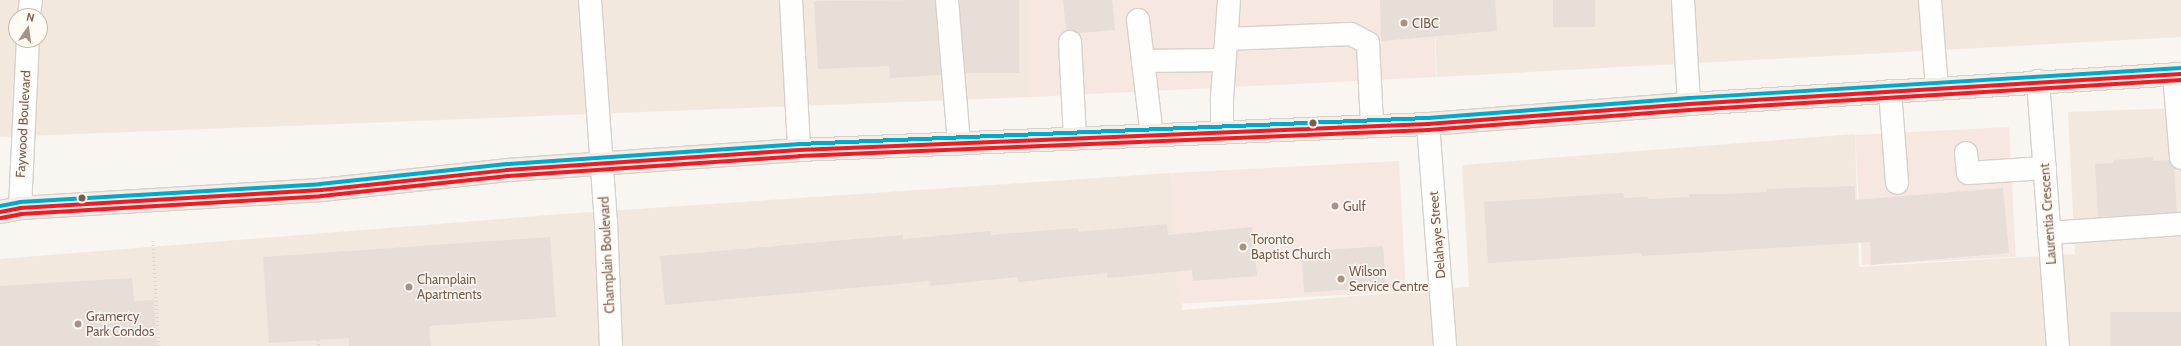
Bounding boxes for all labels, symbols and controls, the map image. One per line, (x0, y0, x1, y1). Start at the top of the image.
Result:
north arrow (8, 8, 48, 48)
text: N (25, 10, 36, 25)
place label: CIBC (1412, 15, 1439, 31)
marker: CIBC (1399, 18, 1409, 28)
street label: Faywood Boulevard (12, 70, 34, 178)
unlabelled marker (1308, 118, 1318, 128)
street label: Laurentia Crescent (2037, 163, 2059, 265)
street label: Delahaye Street (1425, 191, 1449, 279)
unlabelled marker (77, 193, 87, 203)
street label: Champlain Boulevard (596, 196, 618, 314)
place label: Gulf (1343, 198, 1366, 214)
marker: Gulf (1330, 201, 1340, 211)
place label: Toronto Baptist Church (1251, 232, 1331, 263)
marker: Toronto Baptist Church (1238, 242, 1248, 252)
place label: Wilson Service Centre (1349, 264, 1429, 295)
place label: Champlain Apartments (417, 272, 482, 303)
marker: Wilson Service Centre (1336, 274, 1346, 284)
marker: Champlain Apartments (404, 282, 414, 292)
place label: Gramercy Park Condos (86, 309, 154, 340)
marker: Gramercy Park Condos (73, 319, 83, 329)

